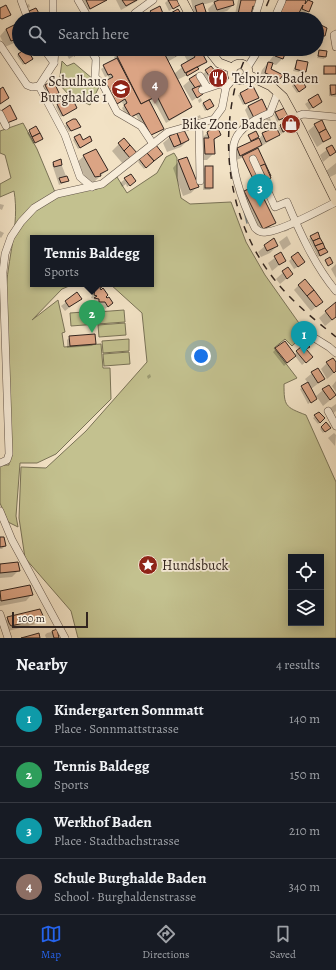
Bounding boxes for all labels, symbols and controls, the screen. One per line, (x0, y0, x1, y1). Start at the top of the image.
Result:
search box (12, 12, 324, 56)
icon: search (26, 23, 48, 45)
text: Search here (58, 24, 129, 44)
restaurant icon: Telpizza Baden (207, 67, 229, 89)
place label: Telpizza Baden (232, 69, 319, 88)
pin: 4 (142, 71, 168, 104)
place label: Schulhaus Burghalde 1 (40, 72, 107, 107)
school or university icon: Schulhaus Burghalde 1 (110, 78, 132, 100)
shop icon: Bike Zone Baden (280, 113, 302, 135)
place label: Bike Zone Baden (181, 115, 277, 134)
pin: 3 (247, 174, 273, 207)
popup (30, 235, 154, 287)
text: Tennis Baldegg (44, 243, 140, 263)
text: Sports (44, 263, 79, 280)
pin: 2 (79, 300, 105, 333)
pin: 1 (291, 321, 317, 354)
your location (191, 346, 211, 366)
place icon: Hundsbuck (137, 554, 159, 576)
map controls (288, 554, 324, 626)
button: locate (288, 554, 324, 590)
place label: Hundsbuck (162, 556, 229, 575)
button: layers (288, 590, 324, 626)
scale bar (12, 610, 88, 629)
text: 100 m (18, 611, 45, 626)
text: Nearby (16, 653, 67, 676)
text: 4 results (276, 656, 320, 673)
text: Kindergarten Sonnmatt (54, 700, 204, 720)
text: 1 (27, 710, 31, 727)
text: 140 m (289, 710, 320, 727)
text: Place · Sonnmattstrasse (54, 720, 179, 737)
text: Tennis Baldegg (54, 756, 149, 776)
text: 2 (26, 766, 32, 783)
text: 150 m (290, 766, 320, 783)
text: Sports (54, 776, 89, 793)
text: Werkhof Baden (54, 812, 152, 832)
text: 3 (26, 822, 32, 839)
text: 210 m (289, 822, 320, 839)
text: Place · Stadtbachstrasse (54, 832, 180, 849)
text: Schule Burghalde Baden (54, 868, 206, 888)
text: 4 (26, 878, 32, 895)
text: 340 m (288, 878, 320, 895)
text: School · Burghaldenstrasse (54, 888, 196, 905)
tab: Map (40, 923, 62, 962)
tab: Directions (142, 923, 190, 962)
tab: Saved (270, 923, 296, 962)

